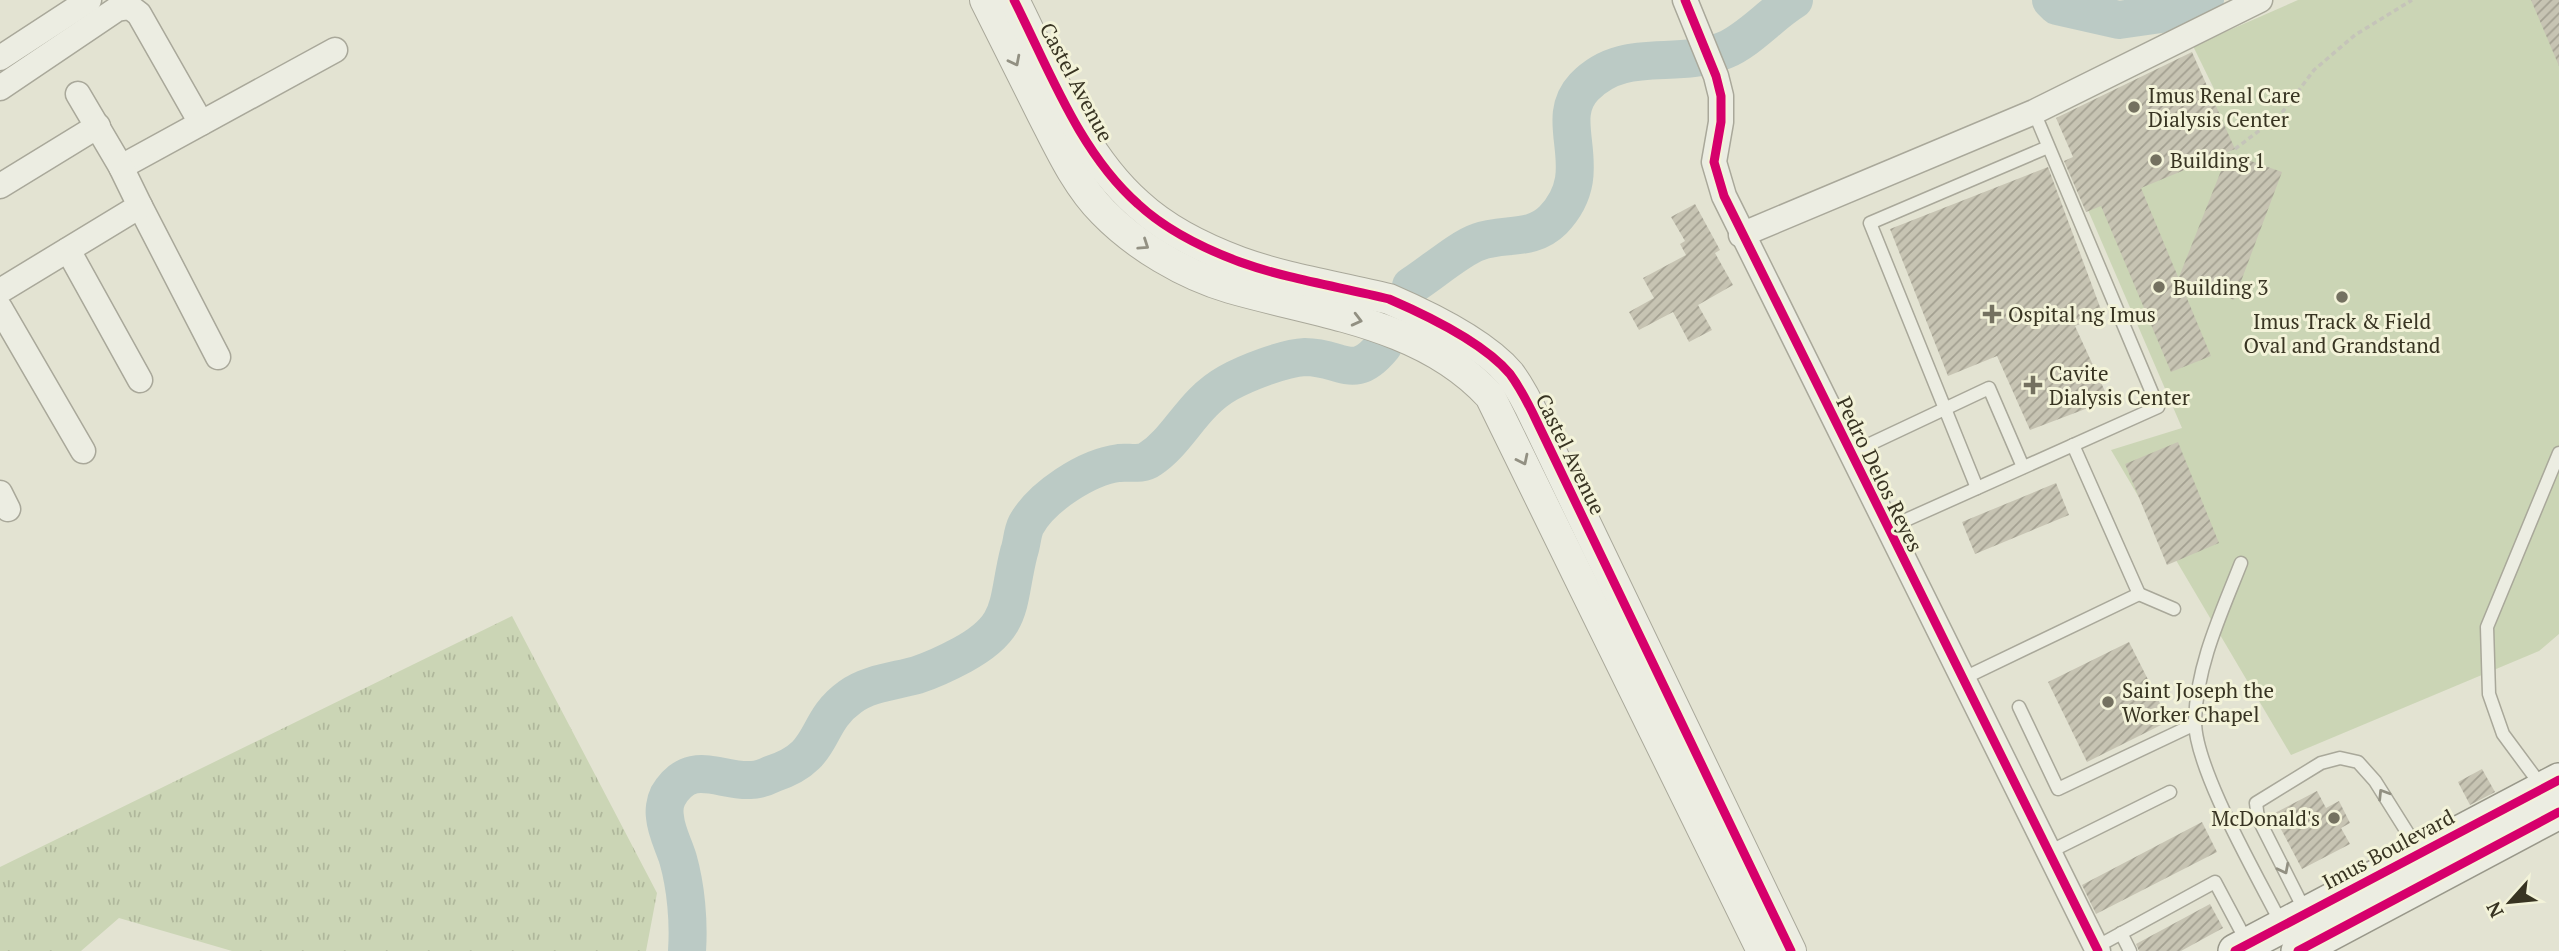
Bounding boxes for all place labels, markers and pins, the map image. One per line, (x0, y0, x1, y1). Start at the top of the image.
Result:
place label: Imus Renal Care Dialysis Center (2148, 81, 2301, 133)
marker: Imus Renal Care Dialysis Center (2126, 99, 2142, 115)
place label: Building 1 (2170, 146, 2265, 174)
marker: Building 1 (2148, 152, 2164, 168)
place label: Building 3 (2173, 273, 2268, 301)
marker: Building 3 (2151, 279, 2167, 295)
marker: Imus Track & Field Oval and Grandstand (2334, 289, 2350, 305)
place label: Ospital ng Imus (2008, 300, 2156, 328)
marker: Ospital ng Imus (1982, 304, 2002, 324)
place label: Imus Track & Field Oval and Grandstand (2244, 307, 2441, 359)
place label: Cavite Dialysis Center (2049, 359, 2190, 411)
marker: Cavite Dialysis Center (2023, 375, 2043, 395)
place label: Saint Joseph the Worker Chapel (2122, 676, 2274, 728)
marker: Saint Joseph the Worker Chapel (2100, 694, 2116, 710)
place label: McDonald's (2211, 804, 2320, 832)
marker: McDonald's (2326, 810, 2342, 826)

